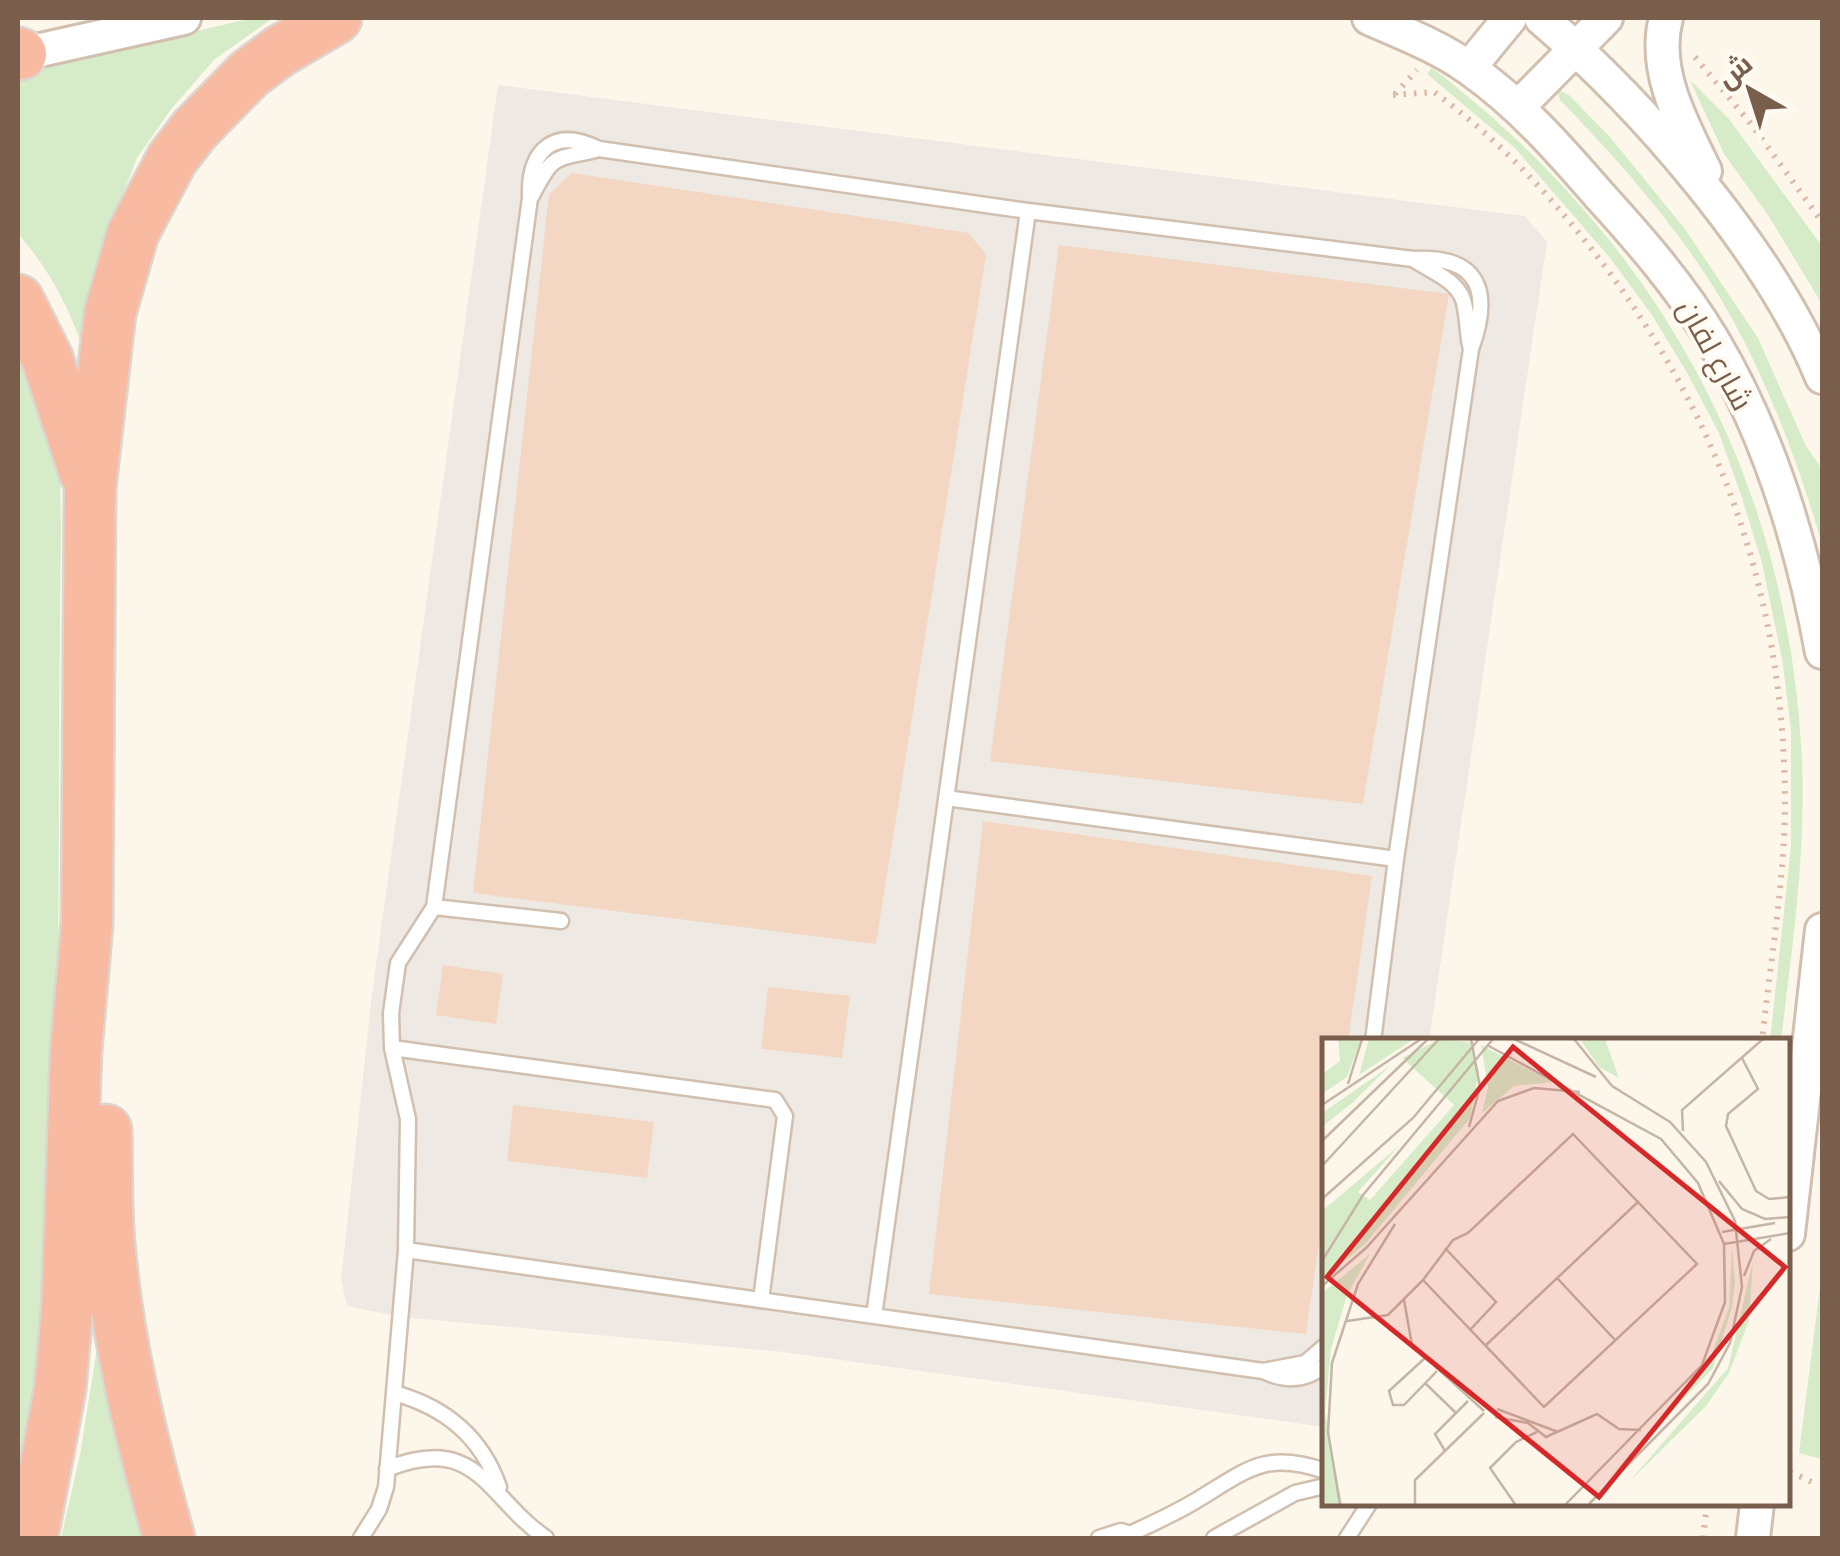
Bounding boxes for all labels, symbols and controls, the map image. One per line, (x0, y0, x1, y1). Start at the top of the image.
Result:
north arrow (1700, 40, 1800, 140)
text: ش (1710, 47, 1759, 95)
street label: شارع لفان (1668, 293, 1760, 418)
inset map (1322, 1038, 1790, 1506)

